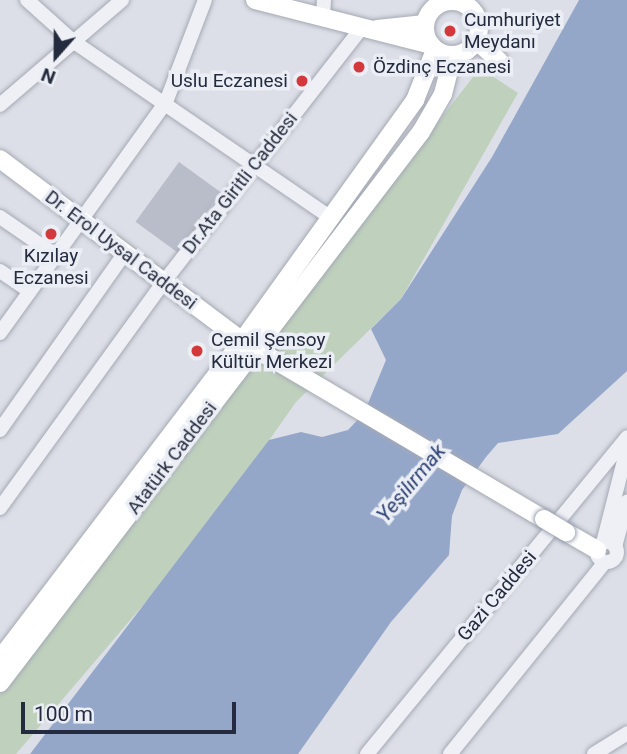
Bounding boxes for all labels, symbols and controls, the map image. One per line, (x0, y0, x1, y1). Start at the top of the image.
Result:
place label: Cumhuriyet Meydanı (464, 9, 561, 53)
north arrow (21, 21, 91, 91)
marker: Cumhuriyet Meydanı (442, 23, 458, 39)
place label: Özdinç Eczanesi (373, 56, 511, 78)
marker: Özdinç Eczanesi (351, 59, 367, 75)
text: N (38, 63, 59, 89)
place label: Uslu Eczanesi (171, 70, 288, 92)
marker: Uslu Eczanesi (294, 73, 310, 89)
street label: Dr.Ata Giritli Caddesi (178, 108, 302, 258)
street label: Dr. Erol Uysal Caddesi (41, 185, 201, 315)
marker: Kızılay Eczanesi (43, 226, 59, 242)
place label: Kızılay Eczanesi (13, 245, 89, 289)
place label: Cemil Şensoy Kültür Merkezi (211, 329, 332, 373)
marker: Cemil Şensoy Kültür Merkezi (189, 343, 205, 359)
street label: Atatürk Caddesi (122, 397, 222, 519)
water label: Yeşilırmak (371, 439, 451, 527)
street label: Gazi Caddesi (453, 546, 541, 646)
scale bar (24, 688, 240, 732)
text: 100 m (34, 702, 93, 726)

